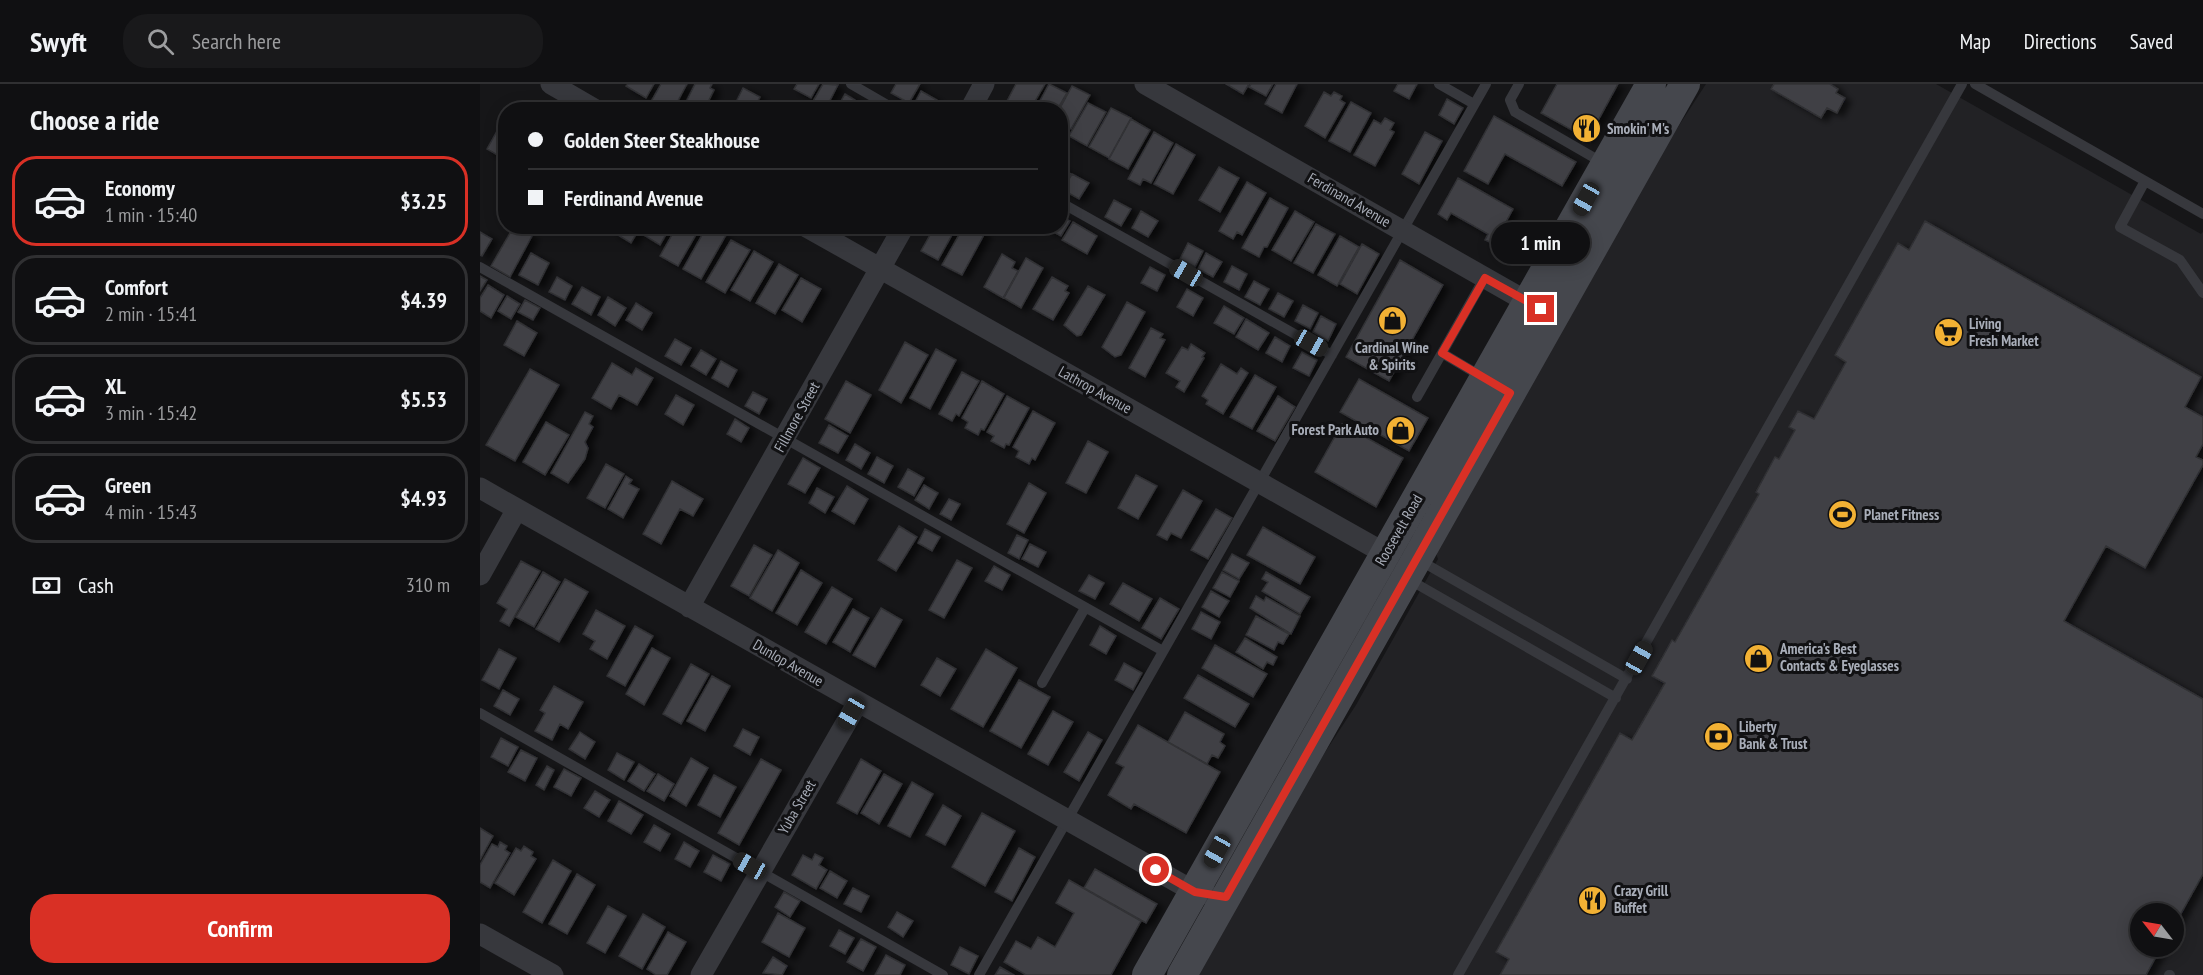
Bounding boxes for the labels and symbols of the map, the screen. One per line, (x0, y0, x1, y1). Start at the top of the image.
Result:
restaurant icon: Smokin' M's (1570, 113, 1602, 145)
place label: Smokin' M's (1607, 119, 1669, 138)
street label: Ferdinand Avenue (1304, 168, 1394, 231)
car (1569, 179, 1603, 219)
callout: 1 min (1492, 222, 1590, 264)
car (1166, 256, 1206, 290)
route end (1527, 295, 1554, 322)
shop icon: Cardinal Wine & Spirits (1376, 305, 1408, 337)
place label: Living Fresh Market (1969, 314, 2039, 350)
supermarket icon: Living Fresh Market (1932, 317, 1964, 349)
car (1291, 326, 1331, 360)
place label: Cardinal Wine & Spirits (1355, 338, 1429, 374)
street label: Lathrop Avenue (1055, 362, 1135, 417)
street label: Fillmore Street (770, 378, 824, 455)
shop icon: Forest Park Auto (1384, 414, 1416, 446)
place label: Forest Park Auto (1292, 420, 1379, 439)
street label: Roosevelt Road (1371, 491, 1427, 569)
sports icon: Planet Fitness (1827, 499, 1859, 531)
place label: Planet Fitness (1864, 505, 1939, 524)
street label: Dunlop Avenue (750, 635, 827, 690)
car (1622, 638, 1656, 678)
place label: America's Best Contacts & Eyeglasses (1779, 639, 1899, 675)
shop icon: America's Best Contacts & Eyeglasses (1743, 642, 1775, 674)
car (834, 693, 868, 733)
place label: Liberty Bank & Trust (1739, 717, 1808, 753)
bank icon: Liberty Bank & Trust (1702, 720, 1734, 752)
street label: Yuba Street (774, 776, 820, 837)
car (1200, 831, 1234, 871)
car (730, 849, 770, 883)
route start (1142, 856, 1169, 883)
place label: Crazy Grill Buffet (1614, 881, 1668, 917)
restaurant icon: Crazy Grill Buffet (1577, 884, 1609, 916)
north arrow (2130, 903, 2184, 957)

